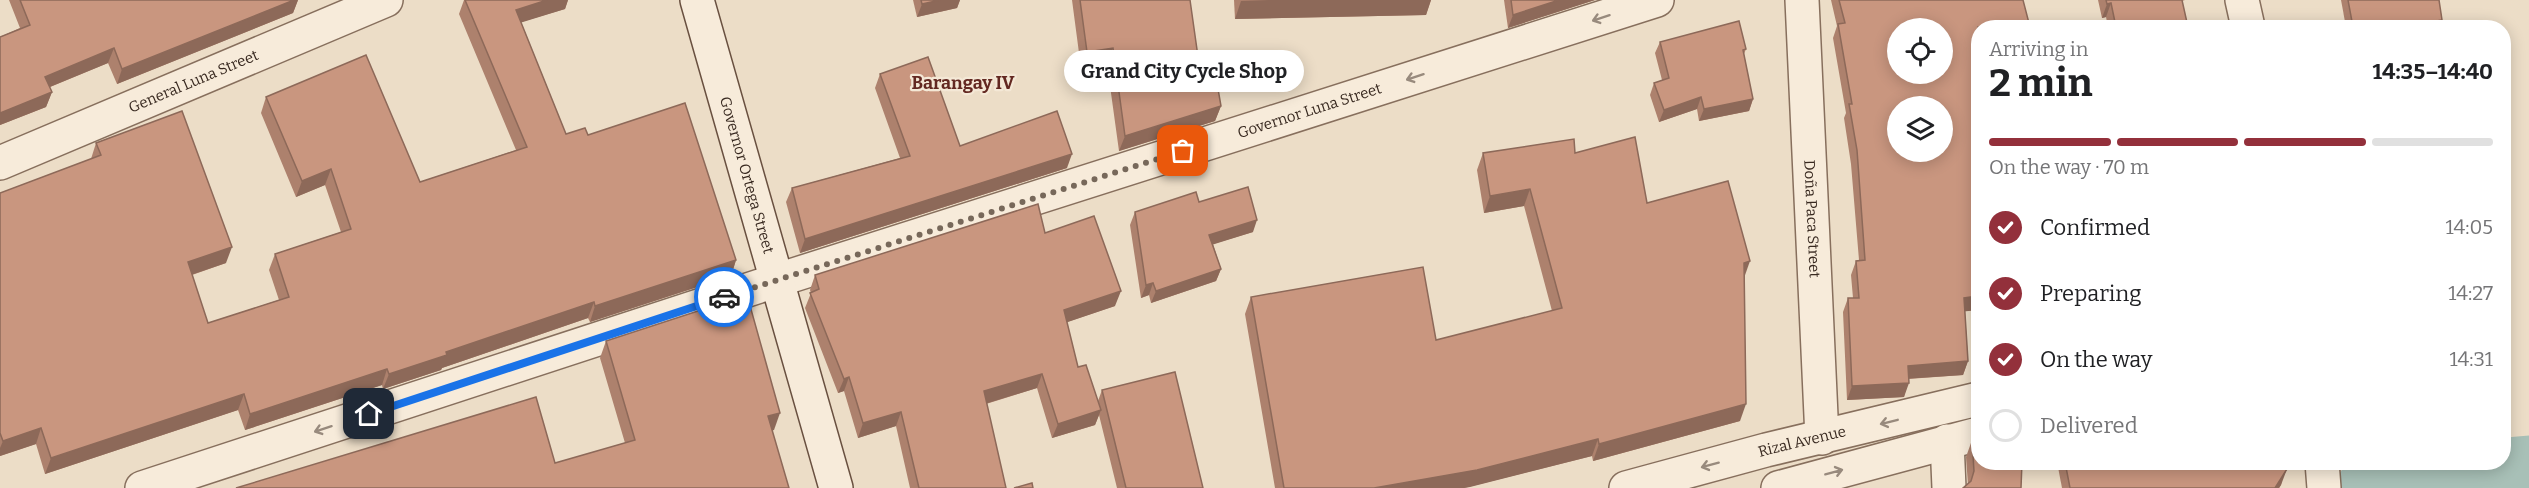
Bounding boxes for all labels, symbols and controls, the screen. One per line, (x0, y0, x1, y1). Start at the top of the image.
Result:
one-way arrow (1592, 13, 1611, 24)
map controls (1887, 18, 1953, 162)
button: locate (1887, 18, 1953, 84)
text: Arriving in (1989, 37, 2088, 61)
street label: General Luna Street (126, 46, 262, 117)
callout: Grand City Cycle Shop (1063, 49, 1303, 91)
text: 14:35–14:40 (2373, 58, 2493, 85)
text: Grand City Cycle Shop (1081, 59, 1287, 83)
text: 2 min (1989, 60, 2093, 106)
district label: Barangay IV (911, 72, 1015, 94)
one-way arrow (1406, 72, 1425, 83)
street label: Governor Luna Street (1235, 79, 1384, 142)
street label: Governor Ortega Street (716, 95, 778, 256)
button: layers (1887, 96, 1953, 162)
pin (1157, 125, 1208, 176)
icon: bag (1166, 134, 1199, 167)
text: On the way · 70 m (1989, 155, 2149, 179)
street label: Doña Paca Street (1800, 159, 1824, 279)
icon: check (1989, 211, 2022, 244)
text: Confirmed (2040, 214, 2150, 241)
text: 14:05 (2445, 215, 2493, 239)
courier (694, 267, 754, 327)
icon: check (1989, 277, 2022, 310)
text: Preparing (2040, 280, 2142, 307)
icon: car (708, 281, 741, 314)
text: 14:27 (2448, 281, 2493, 305)
icon: check (1989, 343, 2022, 376)
text: On the way (2040, 346, 2152, 373)
text: 14:31 (2449, 347, 2493, 371)
pin (343, 388, 394, 439)
icon: home (352, 397, 385, 430)
text: Delivered (2040, 412, 2138, 439)
one-way arrow (1880, 416, 1899, 428)
street label: Rizal Avenue (1756, 422, 1848, 461)
one-way arrow (314, 424, 333, 435)
one-way arrow (1701, 460, 1720, 471)
one-way arrow (1824, 466, 1843, 478)

